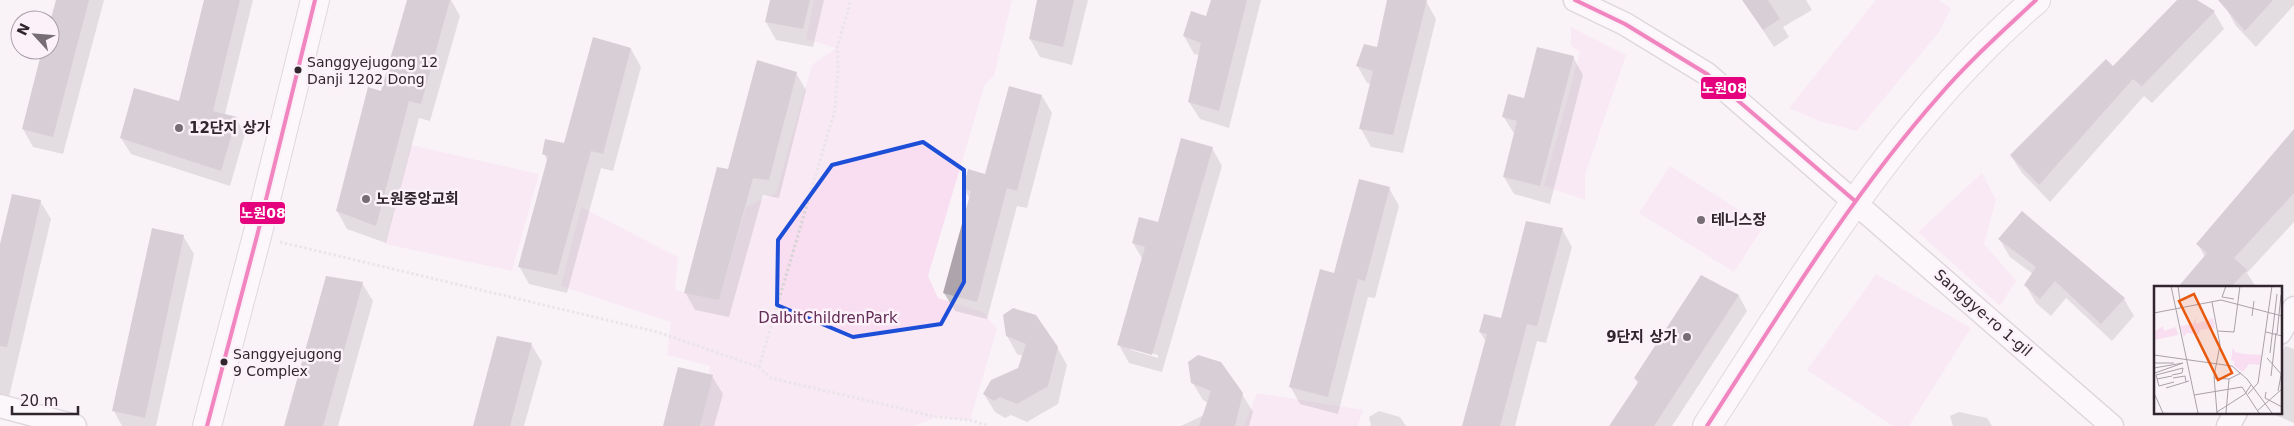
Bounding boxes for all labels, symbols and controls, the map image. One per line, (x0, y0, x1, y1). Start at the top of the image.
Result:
north arrow (10, 10, 60, 60)
text: N (14, 21, 33, 38)
place label: Sanggyejugong 12 Danji 1202 Dong (307, 54, 438, 87)
marker: Sanggyejugong 12 Danji 1202 Dong (293, 65, 303, 75)
line badge: 노원08 (1700, 76, 1747, 100)
text: 노원08 (1701, 80, 1747, 96)
place label: 12단지 상가 (189, 119, 270, 137)
marker: 12단지 상가 (173, 122, 185, 134)
place label: 노원중앙교회 (376, 190, 459, 208)
marker: 노원중앙교회 (360, 193, 372, 205)
line badge: 노원08 (239, 201, 286, 225)
text: 노원08 (240, 205, 286, 221)
place label: 테니스장 (1711, 211, 1766, 229)
marker: 테니스장 (1695, 214, 1707, 226)
street label: Sanggye-ro 1-gil (1931, 266, 2035, 360)
inset map (2154, 286, 2282, 414)
park label: DalbitChildrenPark (758, 309, 898, 327)
place label: 9단지 상가 (1606, 328, 1677, 346)
marker: 9단지 상가 (1681, 331, 1693, 343)
place label: Sanggyejugong 9 Complex (233, 346, 342, 379)
marker: Sanggyejugong 9 Complex (219, 357, 229, 367)
scale bar (12, 384, 79, 416)
text: 20 m (20, 392, 58, 410)

